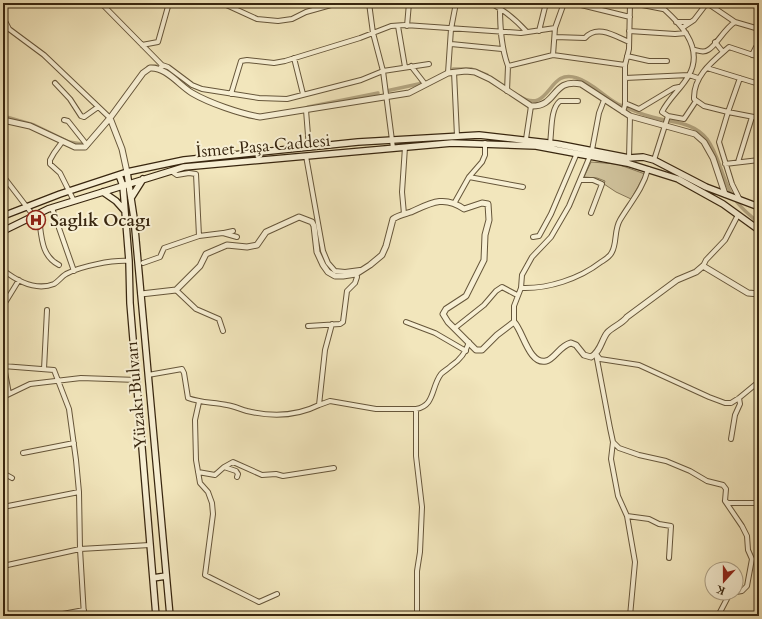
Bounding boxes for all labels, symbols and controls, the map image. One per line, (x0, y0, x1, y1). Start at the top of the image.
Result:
street label: İsmet Paşa Caddesi (195, 129, 332, 163)
hospital icon: Saglık Ocagı (25, 209, 47, 231)
place label: Saglık Ocagı (50, 209, 151, 232)
street label: Yüzakı Bulvarı (120, 340, 152, 450)
north arrow (704, 561, 744, 601)
text: K (714, 581, 727, 598)

